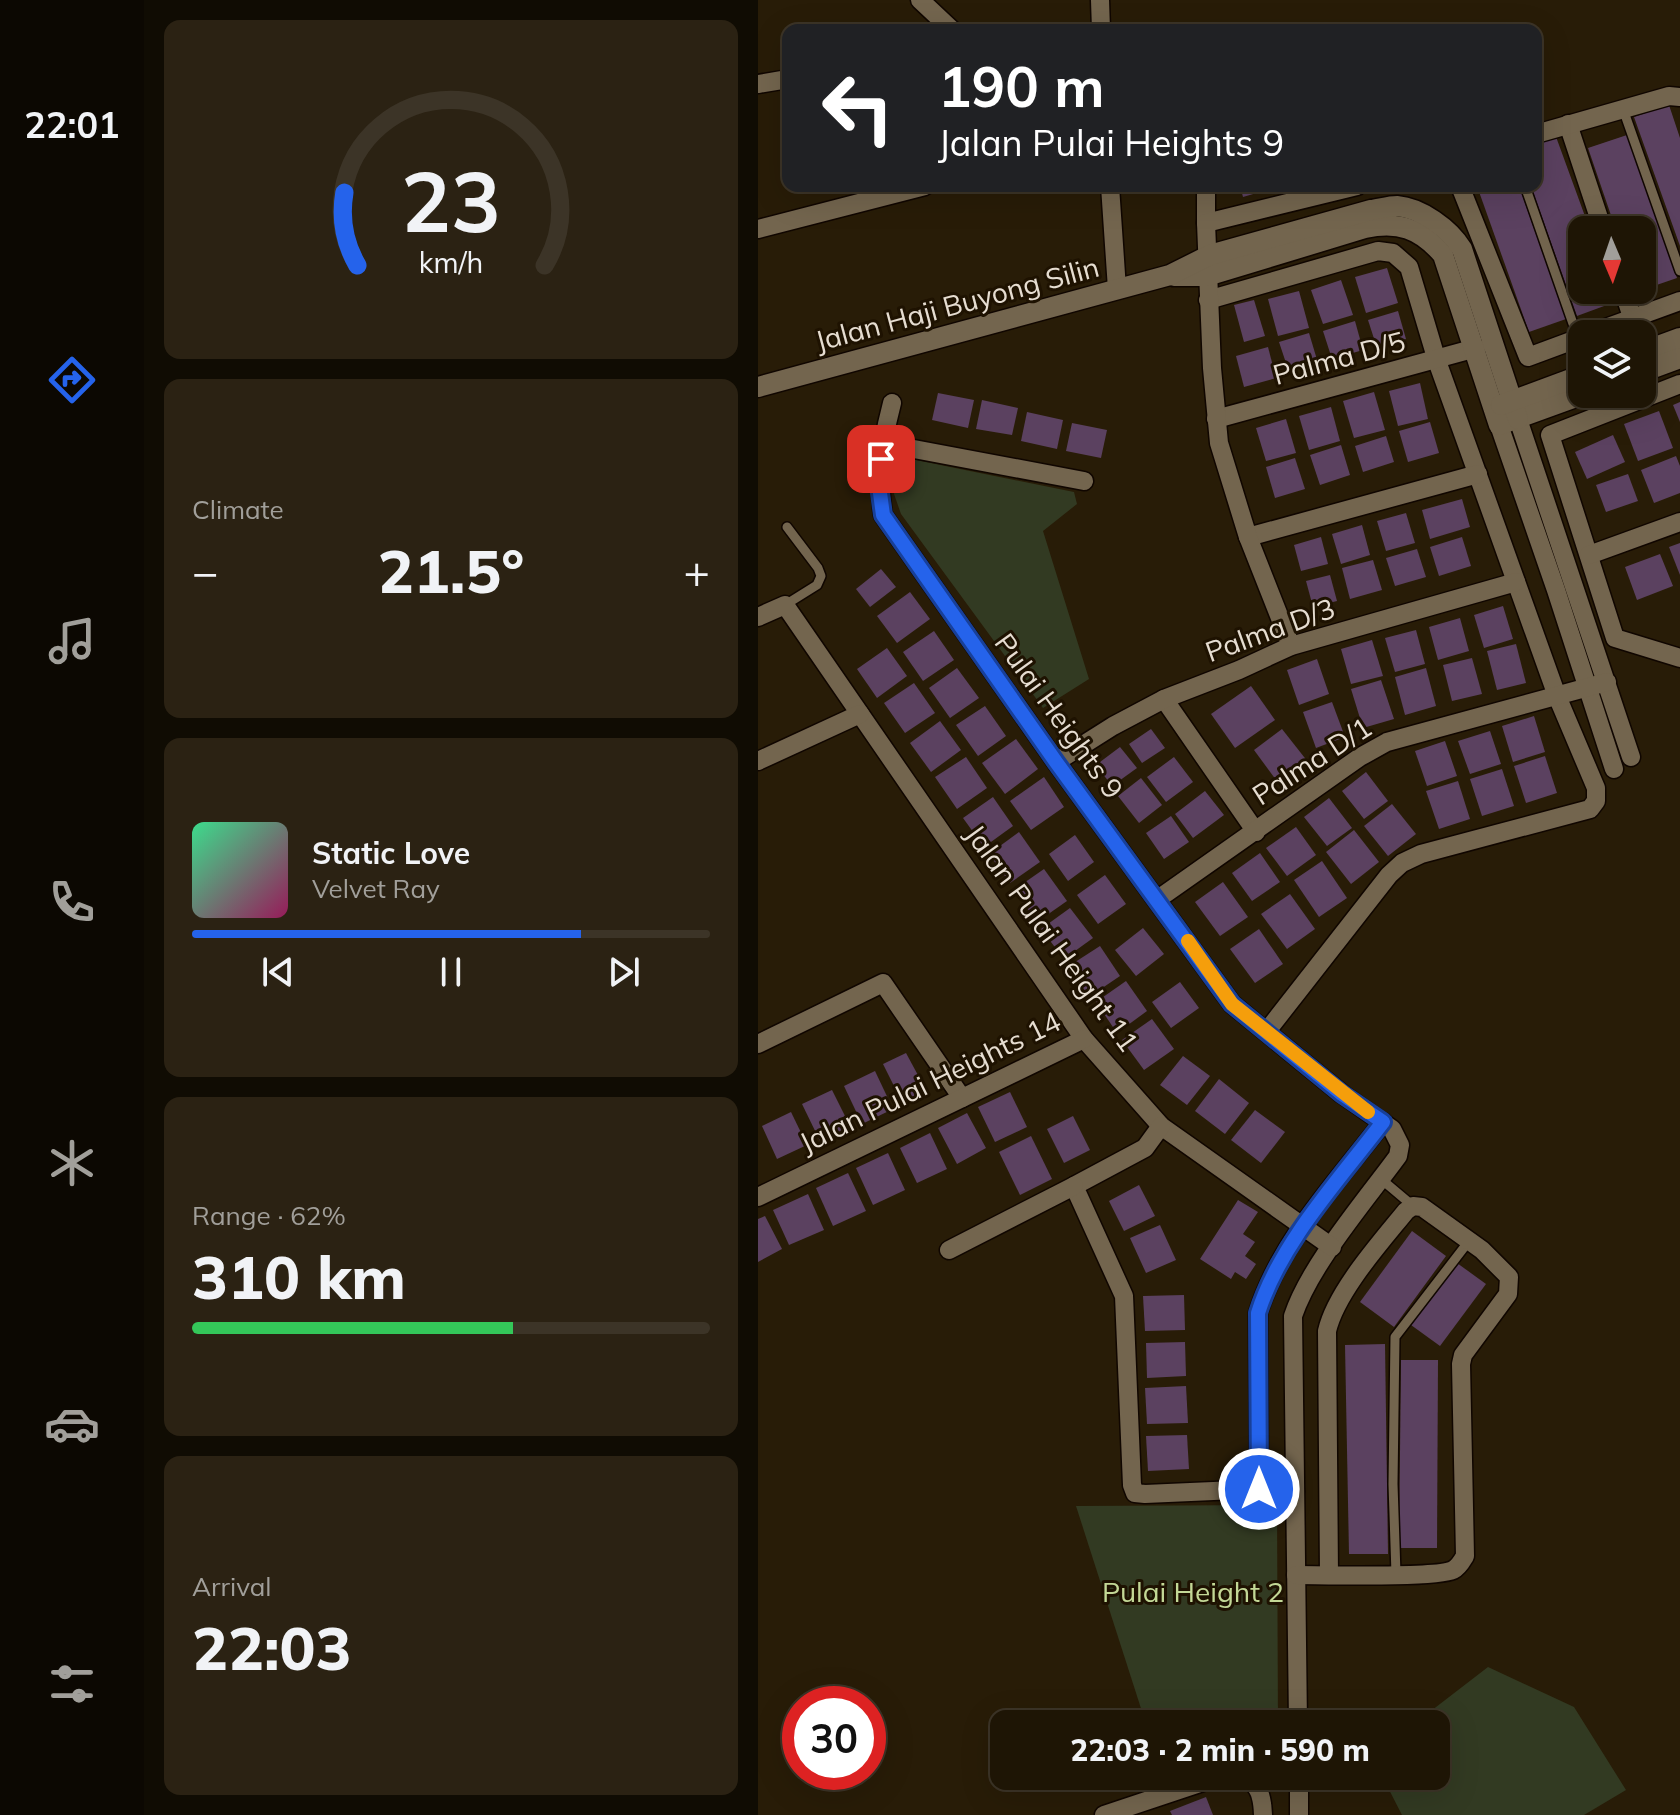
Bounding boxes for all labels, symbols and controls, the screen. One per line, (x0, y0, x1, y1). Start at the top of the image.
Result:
text: 190 m (938, 51, 1105, 121)
icon: left (806, 56, 910, 160)
text: 22:01 (24, 102, 120, 147)
text: Jalan Pulai Heights 9 (938, 120, 1284, 165)
text: 23 (401, 147, 501, 252)
north arrow (1568, 216, 1656, 304)
map controls (1568, 216, 1656, 408)
text: km/h (419, 244, 483, 280)
street label: Jalan Haji Buyong Silin (811, 249, 1103, 358)
button: layers (1568, 320, 1656, 408)
street label: Palma D/5 (1269, 323, 1409, 392)
icon: directions (44, 352, 100, 408)
pin (847, 425, 915, 493)
icon: arrive (859, 437, 903, 481)
text: Climate (192, 493, 284, 526)
text: 21.5° (378, 533, 524, 608)
text: − (192, 544, 218, 599)
text: + (684, 544, 710, 599)
street label: Palma D/3 (1200, 590, 1339, 669)
icon: music (44, 613, 100, 669)
street label: Pulai Heights 9 (988, 626, 1131, 805)
street label: Palma D/1 (1246, 709, 1378, 812)
street label: Jalan Pulai Height 11 (958, 817, 1147, 1058)
text: Static Love (312, 834, 470, 872)
text: Velvet Ray (312, 872, 440, 905)
icon: phone (44, 874, 100, 930)
icon: previous (256, 950, 300, 994)
icon: pause (429, 950, 473, 994)
icon: next (602, 950, 646, 994)
street label: Jalan Pulai Heights 14 (794, 1003, 1066, 1160)
icon: climate (44, 1135, 100, 1191)
text: Range · 62% (192, 1199, 346, 1232)
text: 310 km (192, 1239, 406, 1314)
icon: car (44, 1396, 100, 1452)
position arrow (1217, 1447, 1301, 1531)
text: Arrival (192, 1570, 272, 1603)
park label: Pulai Height 2 (1102, 1574, 1284, 1609)
text: 22:03 (192, 1610, 352, 1685)
icon: filters (44, 1656, 100, 1712)
speed limit sign: 30 (782, 1686, 886, 1790)
text: 22:03 · 2 min · 590 m (1070, 1731, 1370, 1769)

